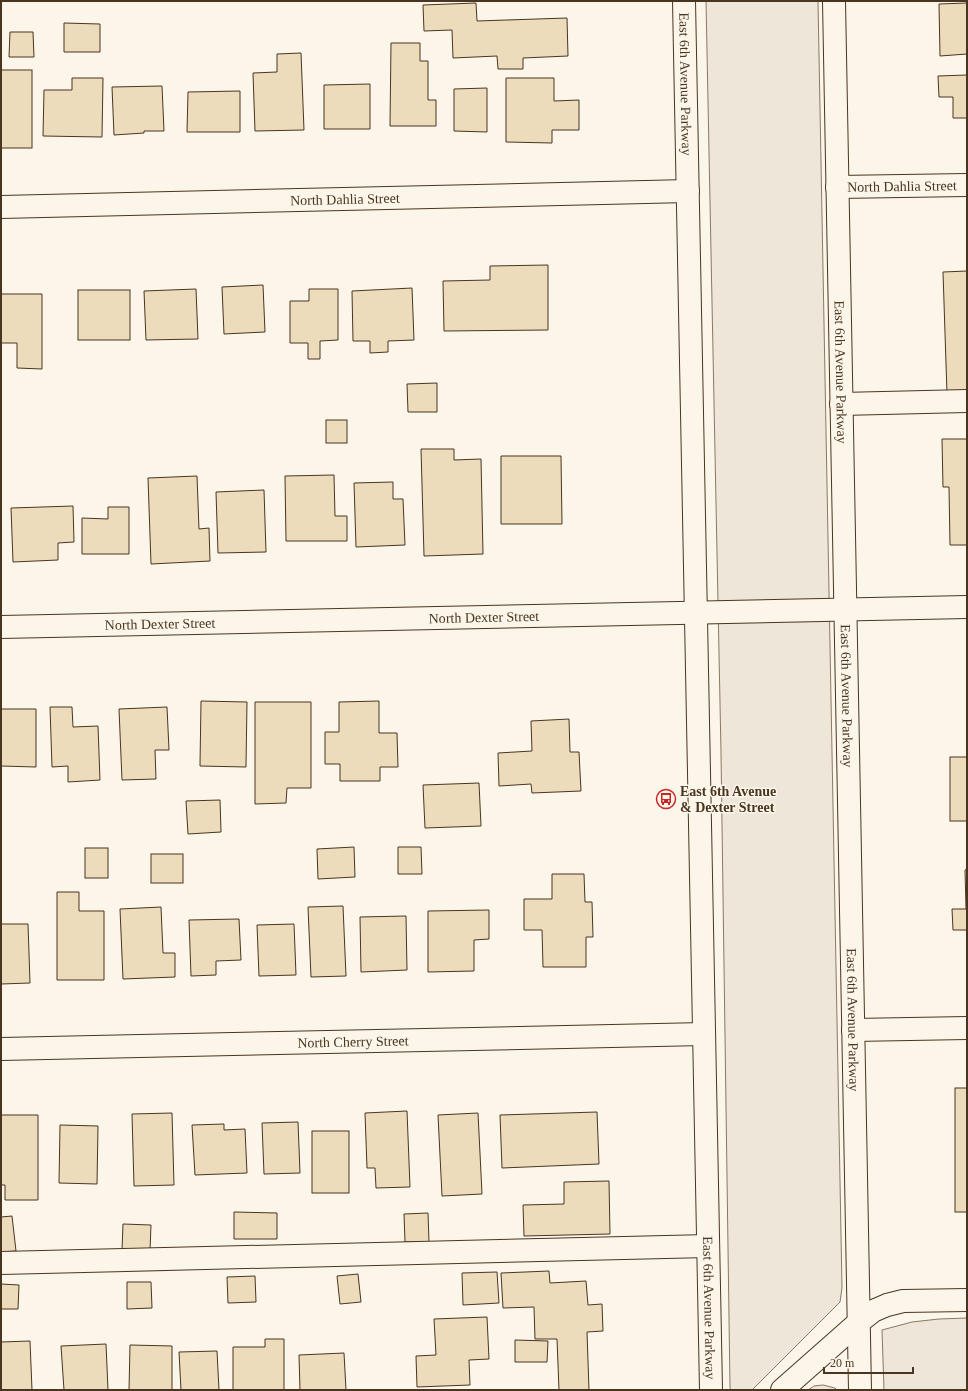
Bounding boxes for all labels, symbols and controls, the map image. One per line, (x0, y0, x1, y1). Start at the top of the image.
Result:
street label: East 6th Avenue Parkway (677, 12, 695, 156)
street label: North Dahlia Street (847, 178, 957, 194)
street label: North Dahlia Street (290, 190, 400, 208)
street label: East 6th Avenue Parkway (832, 300, 850, 444)
street label: North Dexter Street (429, 608, 539, 626)
street label: North Dexter Street (105, 615, 215, 632)
street label: East 6th Avenue Parkway (838, 624, 856, 768)
place label: East 6th Avenue & Dexter Street (680, 784, 776, 815)
bus stop icon: East 6th Avenue & Dexter Street (655, 788, 677, 810)
street label: East 6th Avenue Parkway (844, 948, 862, 1092)
street label: North Cherry Street (297, 1033, 409, 1050)
street label: East 6th Avenue Parkway (701, 1236, 718, 1380)
scale bar (824, 1349, 913, 1375)
text: 20 m (830, 1356, 855, 1370)

